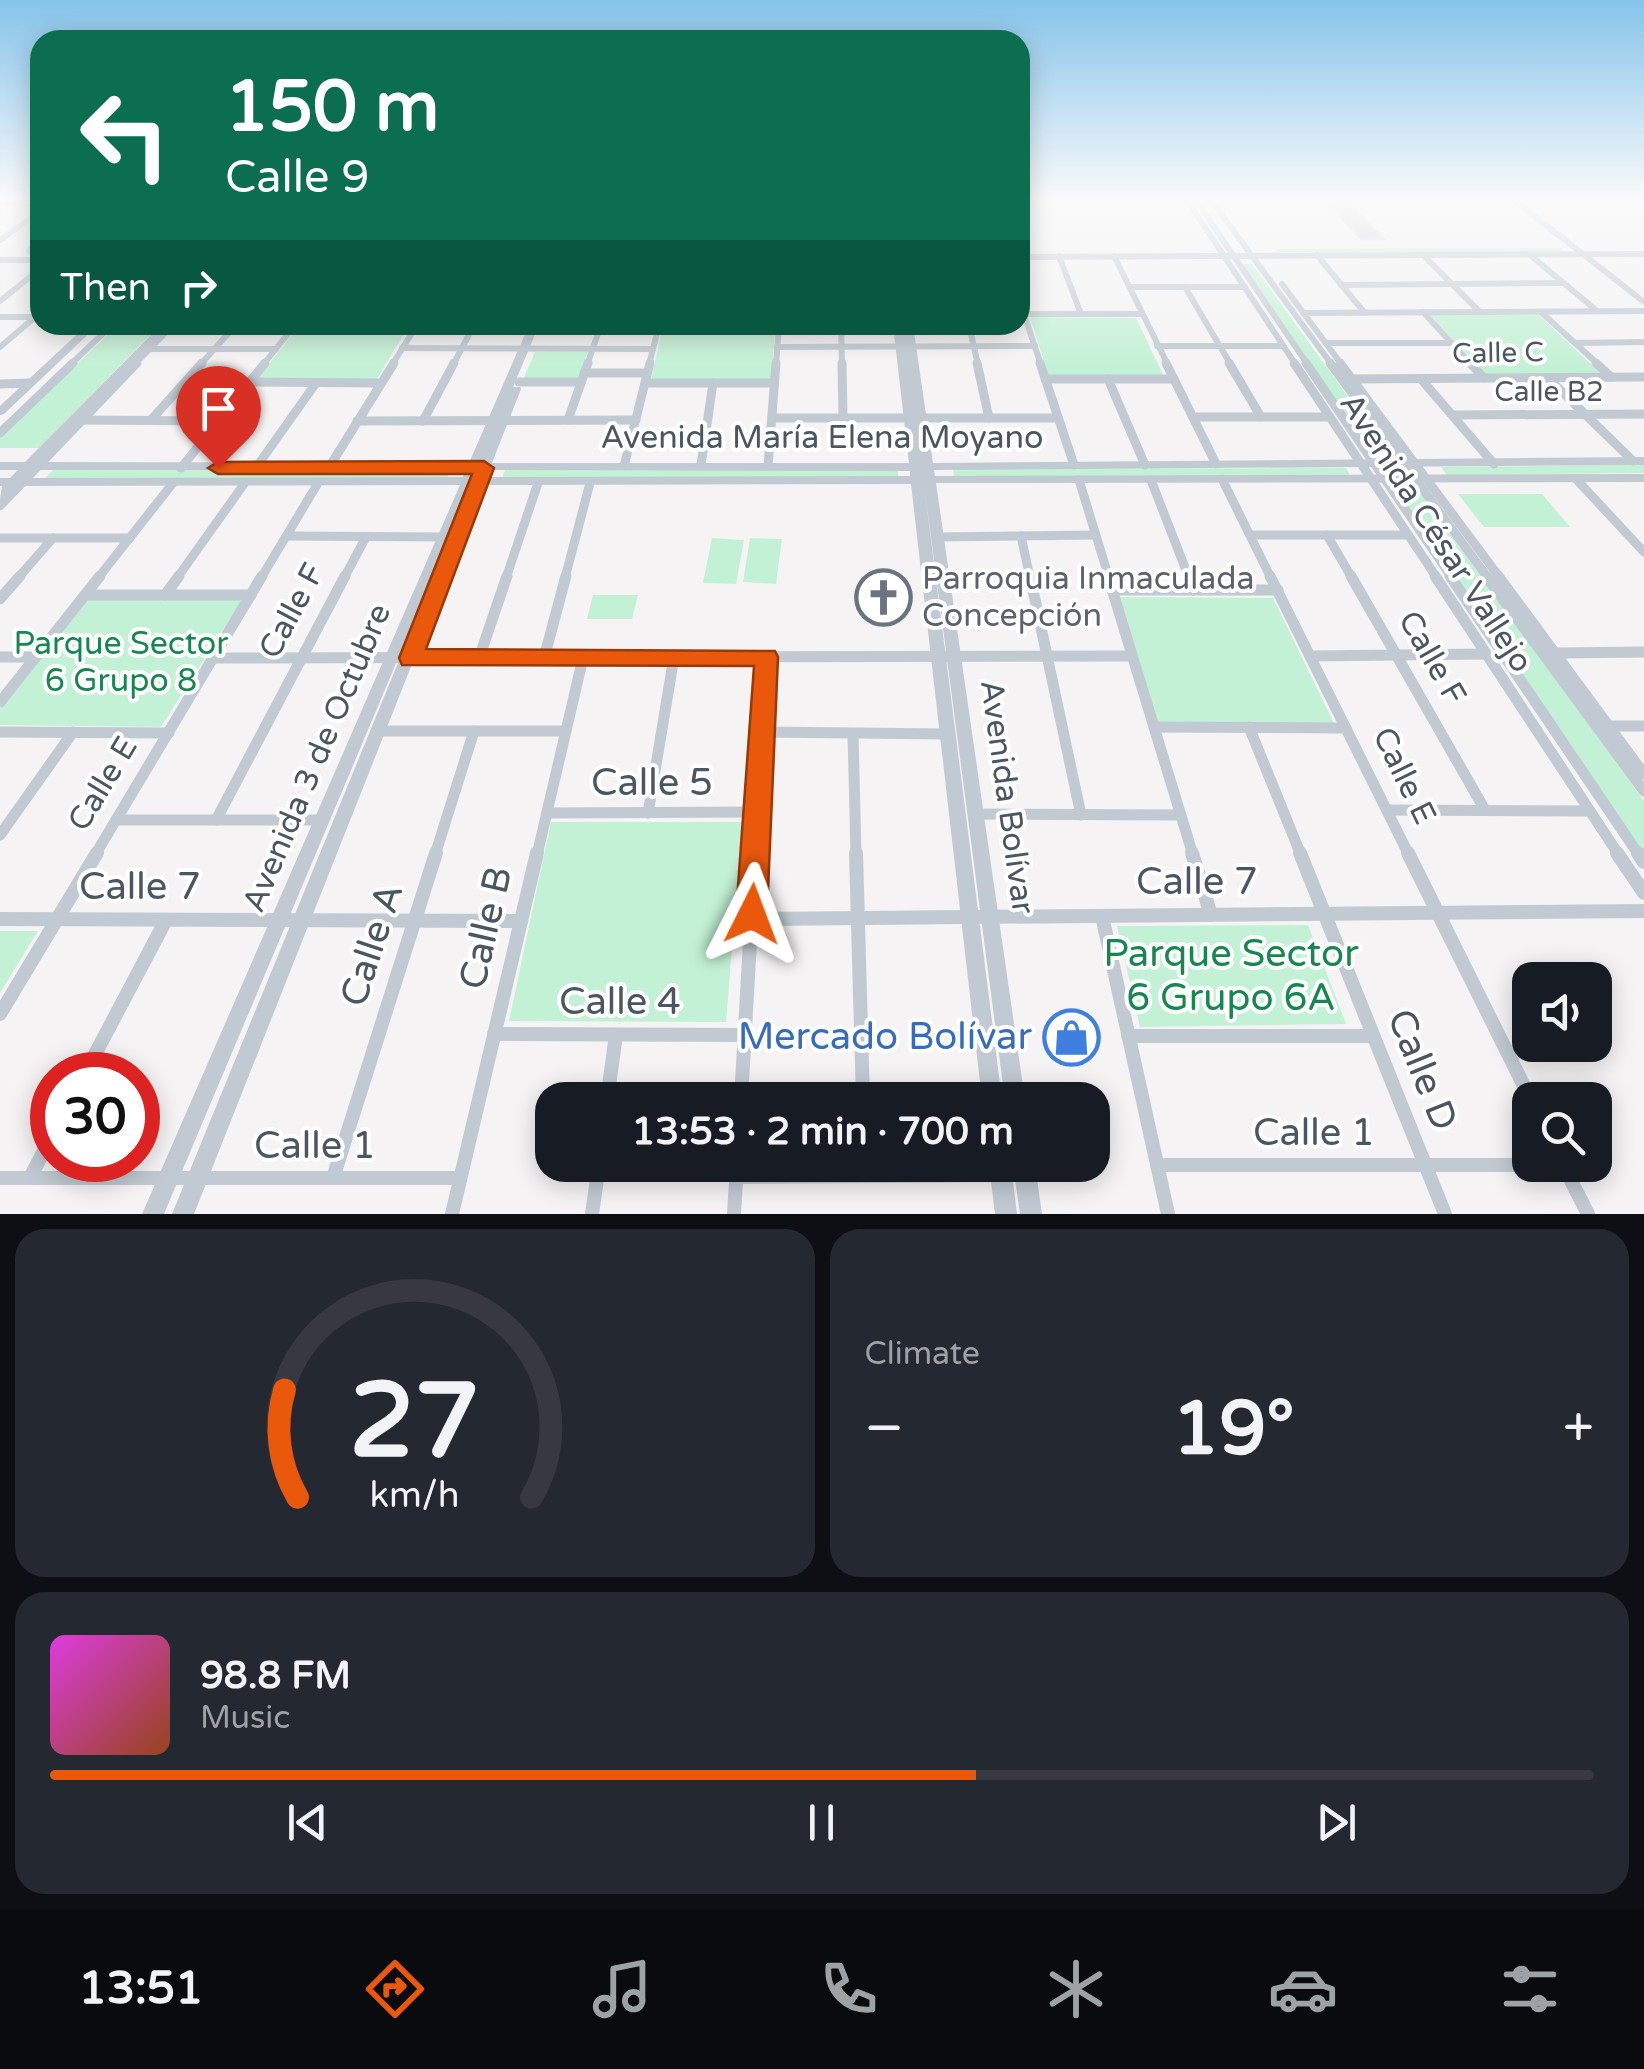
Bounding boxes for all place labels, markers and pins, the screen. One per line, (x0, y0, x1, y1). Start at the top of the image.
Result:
pin (176, 366, 261, 469)
place label: Parroquia Inmaculada Concepción (922, 560, 1254, 635)
church icon: Parroquia Inmaculada Concepción (853, 567, 913, 627)
shop icon: Mercado Bolívar (1041, 1007, 1101, 1067)
place label: Mercado Bolívar (738, 1014, 1032, 1060)

